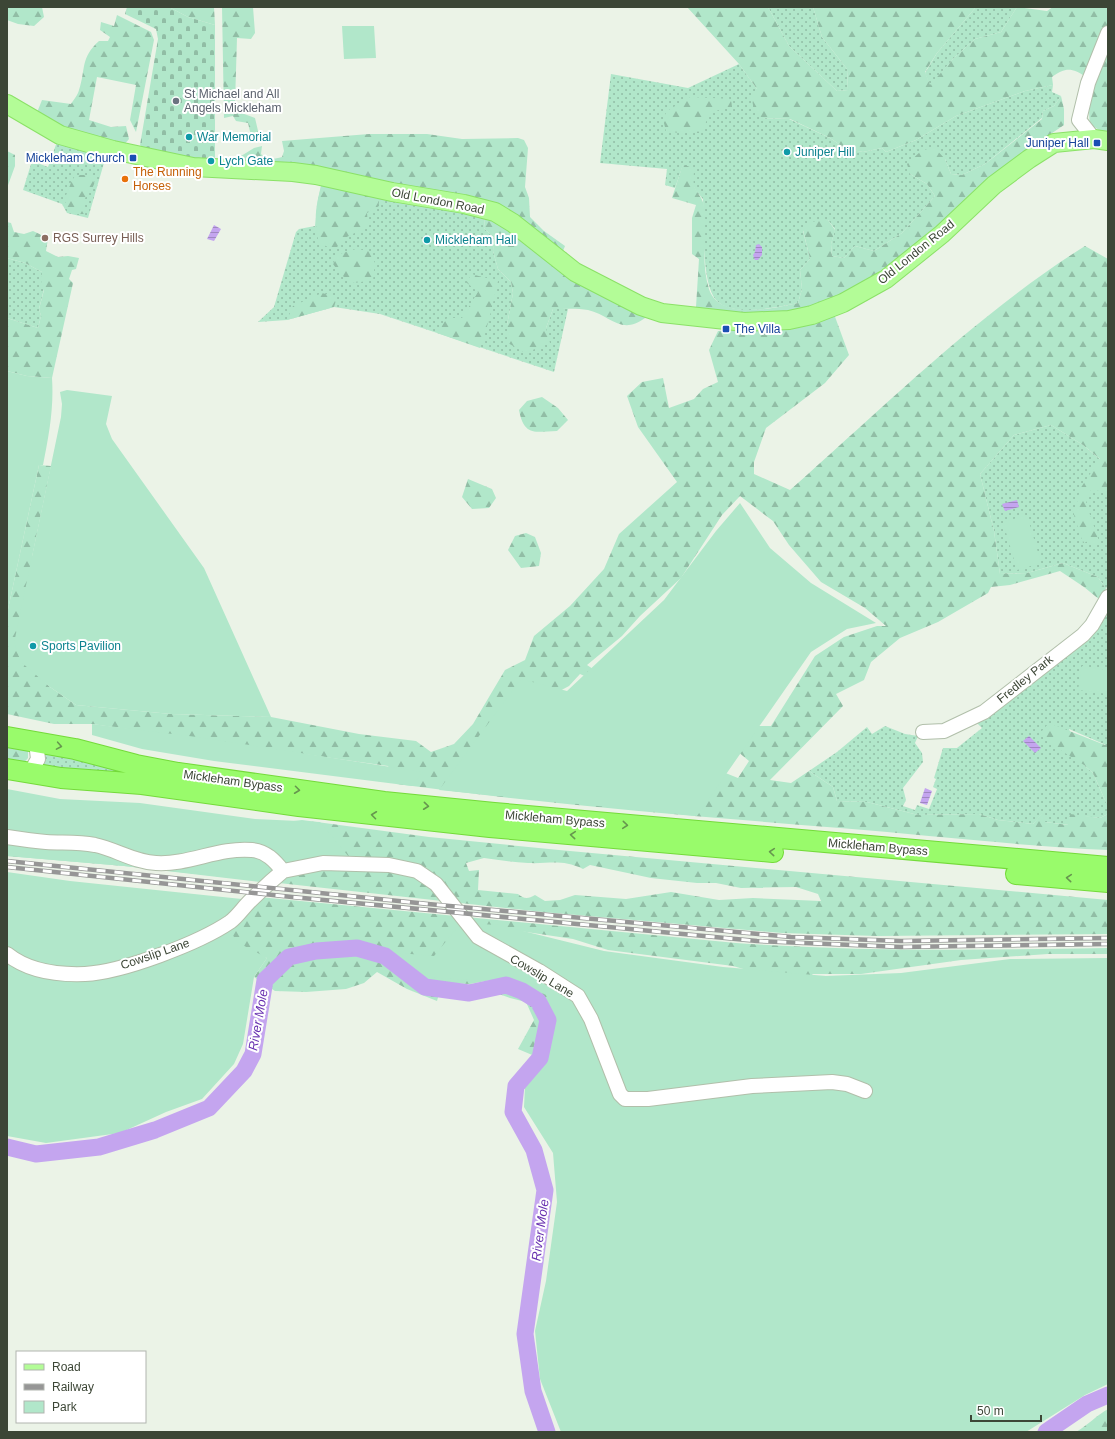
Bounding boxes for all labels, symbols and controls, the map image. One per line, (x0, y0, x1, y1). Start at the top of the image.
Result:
place label: St Michael and All Angels Mickleham (184, 87, 281, 115)
marker: St Michael and All Angels Mickleham (171, 96, 181, 106)
place label: War Memorial (197, 130, 271, 144)
marker: War Memorial (184, 132, 194, 142)
place label: Juniper Hall (1026, 136, 1089, 150)
marker: Juniper Hall (1092, 138, 1102, 148)
place label: Juniper Hill (795, 145, 854, 159)
marker: Juniper Hill (782, 147, 792, 157)
place label: Mickleham Church (26, 151, 125, 165)
marker: Mickleham Church (128, 153, 138, 163)
place label: Lych Gate (219, 154, 274, 168)
marker: Lych Gate (206, 156, 216, 166)
place label: The Running Horses (133, 165, 202, 193)
marker: The Running Horses (120, 174, 130, 184)
street label: Old London Road (390, 185, 486, 217)
street label: Old London Road (875, 217, 957, 287)
place label: RGS Surrey Hills (53, 231, 144, 245)
marker: RGS Surrey Hills (40, 233, 50, 243)
place label: Mickleham Hall (435, 233, 516, 247)
marker: Mickleham Hall (422, 235, 432, 245)
place label: The Villa (734, 322, 781, 336)
marker: The Villa (721, 324, 731, 334)
place label: Sports Pavilion (41, 639, 121, 653)
marker: Sports Pavilion (28, 641, 38, 651)
street label: Fredley Park (994, 652, 1057, 706)
one-way arrow (56, 741, 62, 750)
street label: Mickleham Bypass (182, 767, 284, 795)
one-way arrow (294, 786, 300, 795)
one-way arrow (423, 801, 429, 810)
street label: Mickleham Bypass (505, 808, 605, 830)
one-way arrow (371, 811, 377, 820)
one-way arrow (622, 820, 628, 829)
one-way arrow (570, 831, 576, 840)
street label: Mickleham Bypass (828, 836, 928, 858)
one-way arrow (769, 848, 775, 857)
one-way arrow (1066, 874, 1072, 883)
street label: Cowslip Lane (119, 936, 192, 972)
street label: Cowslip Lane (508, 951, 577, 1001)
water label: River Mole (245, 988, 271, 1052)
water label: River Mole (528, 1198, 552, 1262)
legend (16, 1351, 146, 1423)
text: Road (52, 1360, 81, 1374)
text: Railway (52, 1380, 94, 1394)
scale bar (971, 1397, 1041, 1423)
text: Park (52, 1400, 78, 1414)
text: 50 m (977, 1404, 1004, 1418)

